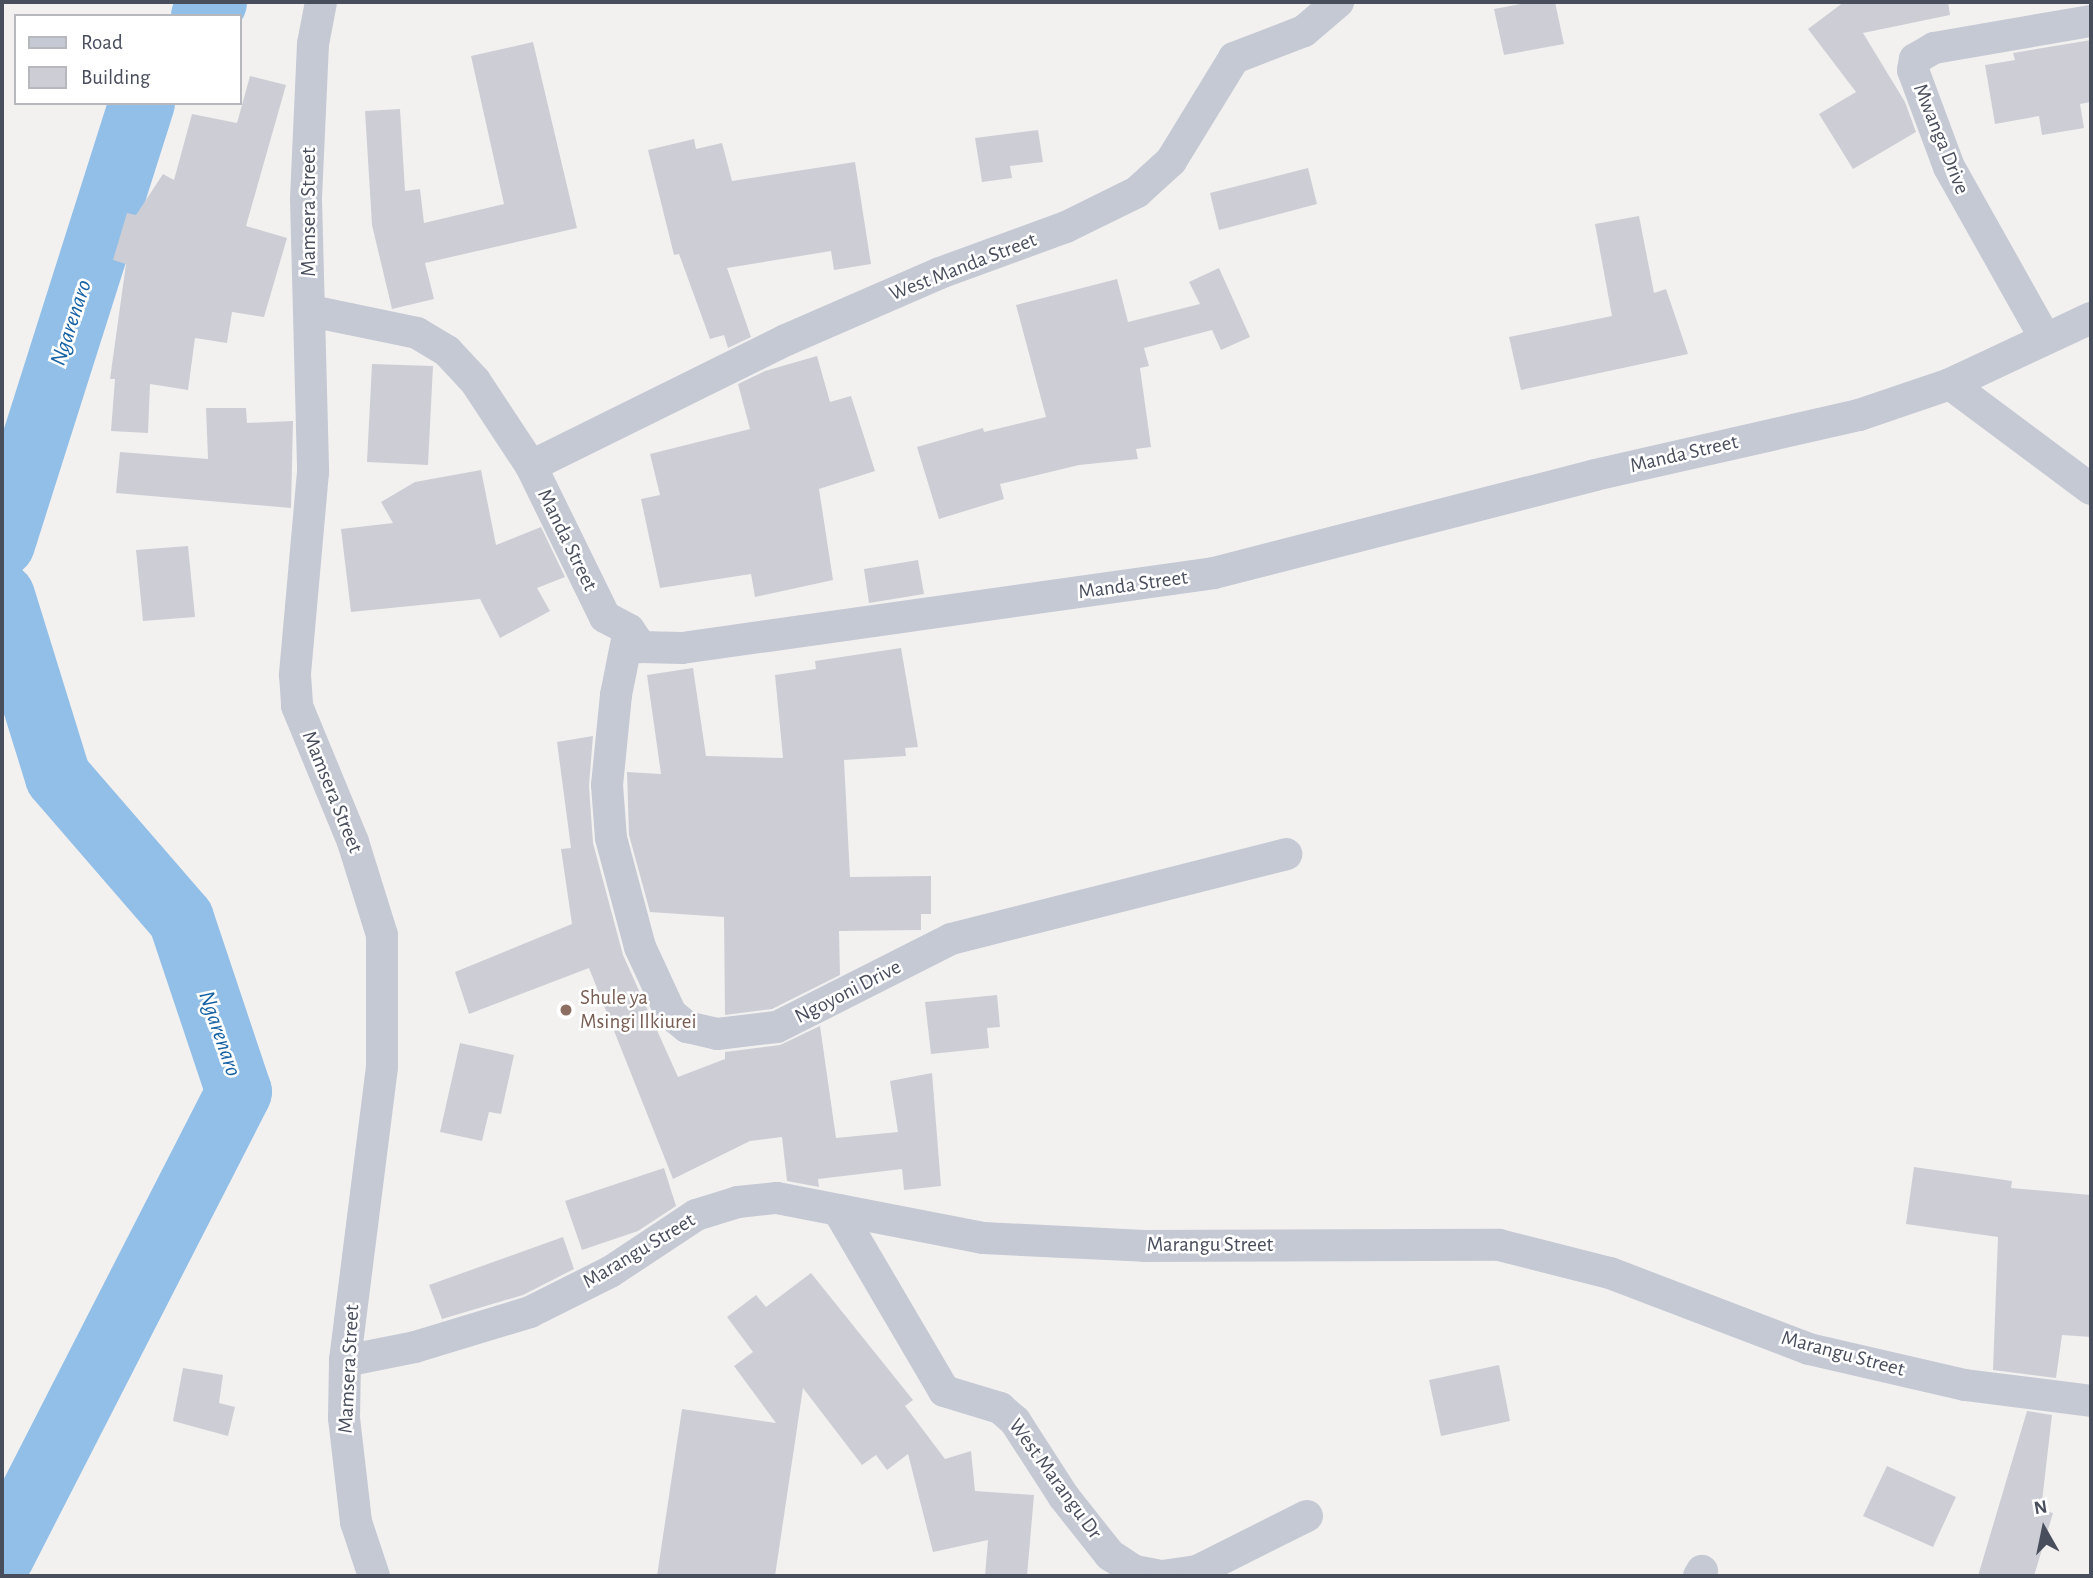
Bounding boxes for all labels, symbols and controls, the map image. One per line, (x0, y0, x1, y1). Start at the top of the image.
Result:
legend (14, 14, 242, 105)
text: Road (81, 32, 123, 53)
text: Building (81, 67, 150, 88)
street label: Mwanga Drive (1907, 80, 1975, 198)
street label: Mamsera Street (296, 147, 322, 277)
street label: West Manda Street (886, 227, 1040, 307)
water label: Ngarenaro (45, 277, 99, 369)
street label: Manda Street (1627, 429, 1741, 479)
street label: Manda Street (532, 485, 602, 595)
street label: Manda Street (1077, 565, 1189, 605)
street label: Mamsera Street (296, 727, 368, 857)
street label: Ngoyoni Drive (791, 954, 905, 1030)
place label: Shule ya Msingi Ilkiurei (580, 985, 696, 1035)
water label: Ngarenaro (192, 988, 246, 1080)
marker: Shule ya Msingi Ilkiurei (558, 1002, 574, 1018)
street label: Marangu Street (578, 1208, 700, 1294)
street label: Marangu Street (1147, 1232, 1273, 1258)
street label: Mamsera Street (333, 1304, 365, 1434)
street label: Marangu Street (1779, 1325, 1907, 1383)
street label: West Marangu Dr (1003, 1414, 1107, 1544)
north arrow (2009, 1494, 2079, 1564)
text: N (2033, 1497, 2049, 1518)

